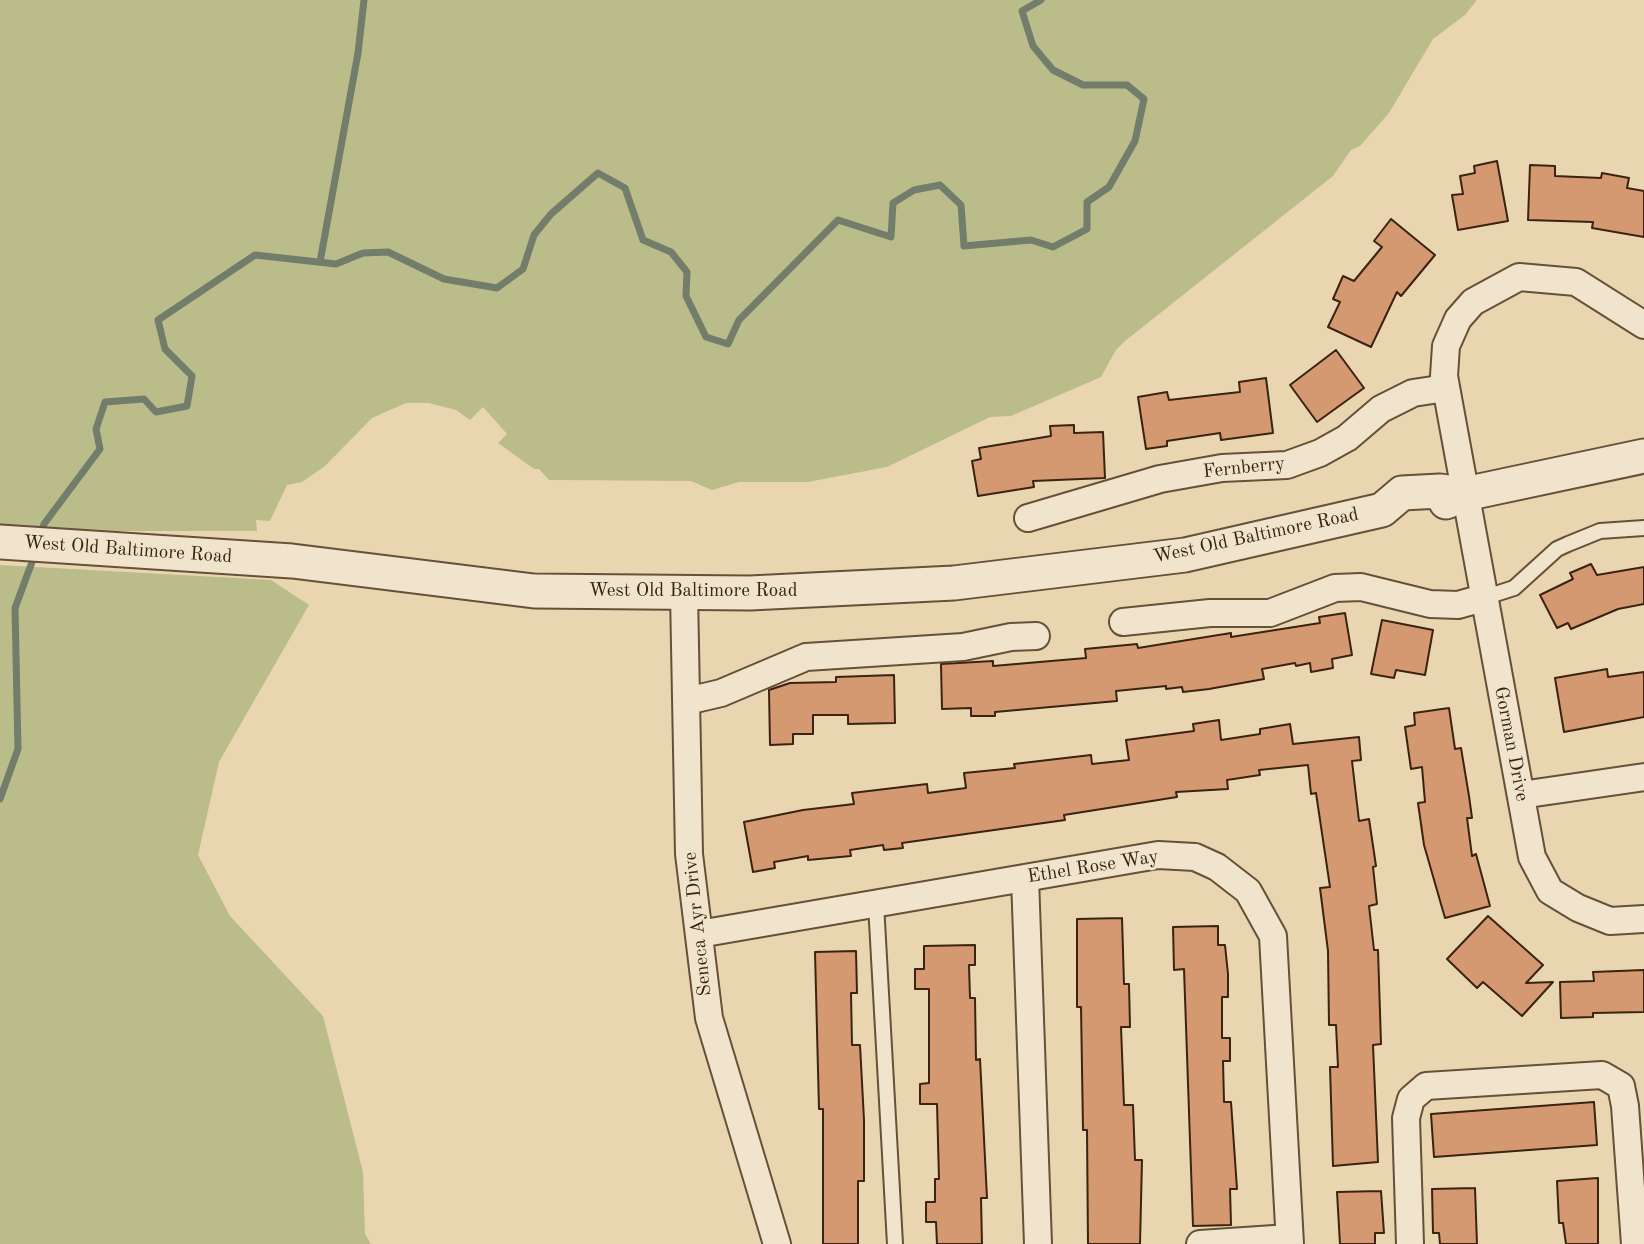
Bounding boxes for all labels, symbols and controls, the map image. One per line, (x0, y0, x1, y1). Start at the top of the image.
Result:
street label: Fernberry (1202, 452, 1286, 484)
street label: West Old Baltimore Road (1151, 503, 1361, 569)
street label: West Old Baltimore Road (23, 531, 233, 569)
street label: West Old Baltimore Road (588, 580, 798, 602)
street label: Gorman Drive (1489, 685, 1533, 803)
street label: Ethel Rose Way (1026, 845, 1160, 889)
street label: Seneca Ayr Drive (679, 851, 717, 997)

